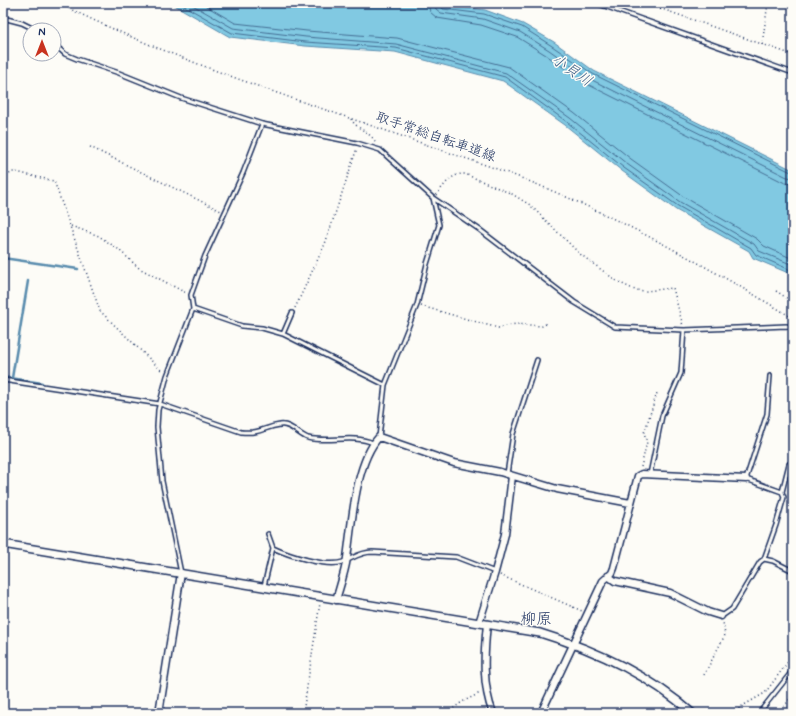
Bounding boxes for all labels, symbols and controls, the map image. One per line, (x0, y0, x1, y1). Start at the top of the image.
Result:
north arrow (22, 22, 62, 62)
text: N (38, 26, 46, 40)
water label: 小貝川 (547, 50, 596, 92)
street label: 取手常総自転車道線 (373, 108, 498, 166)
district label: 柳原 (520, 609, 552, 630)

